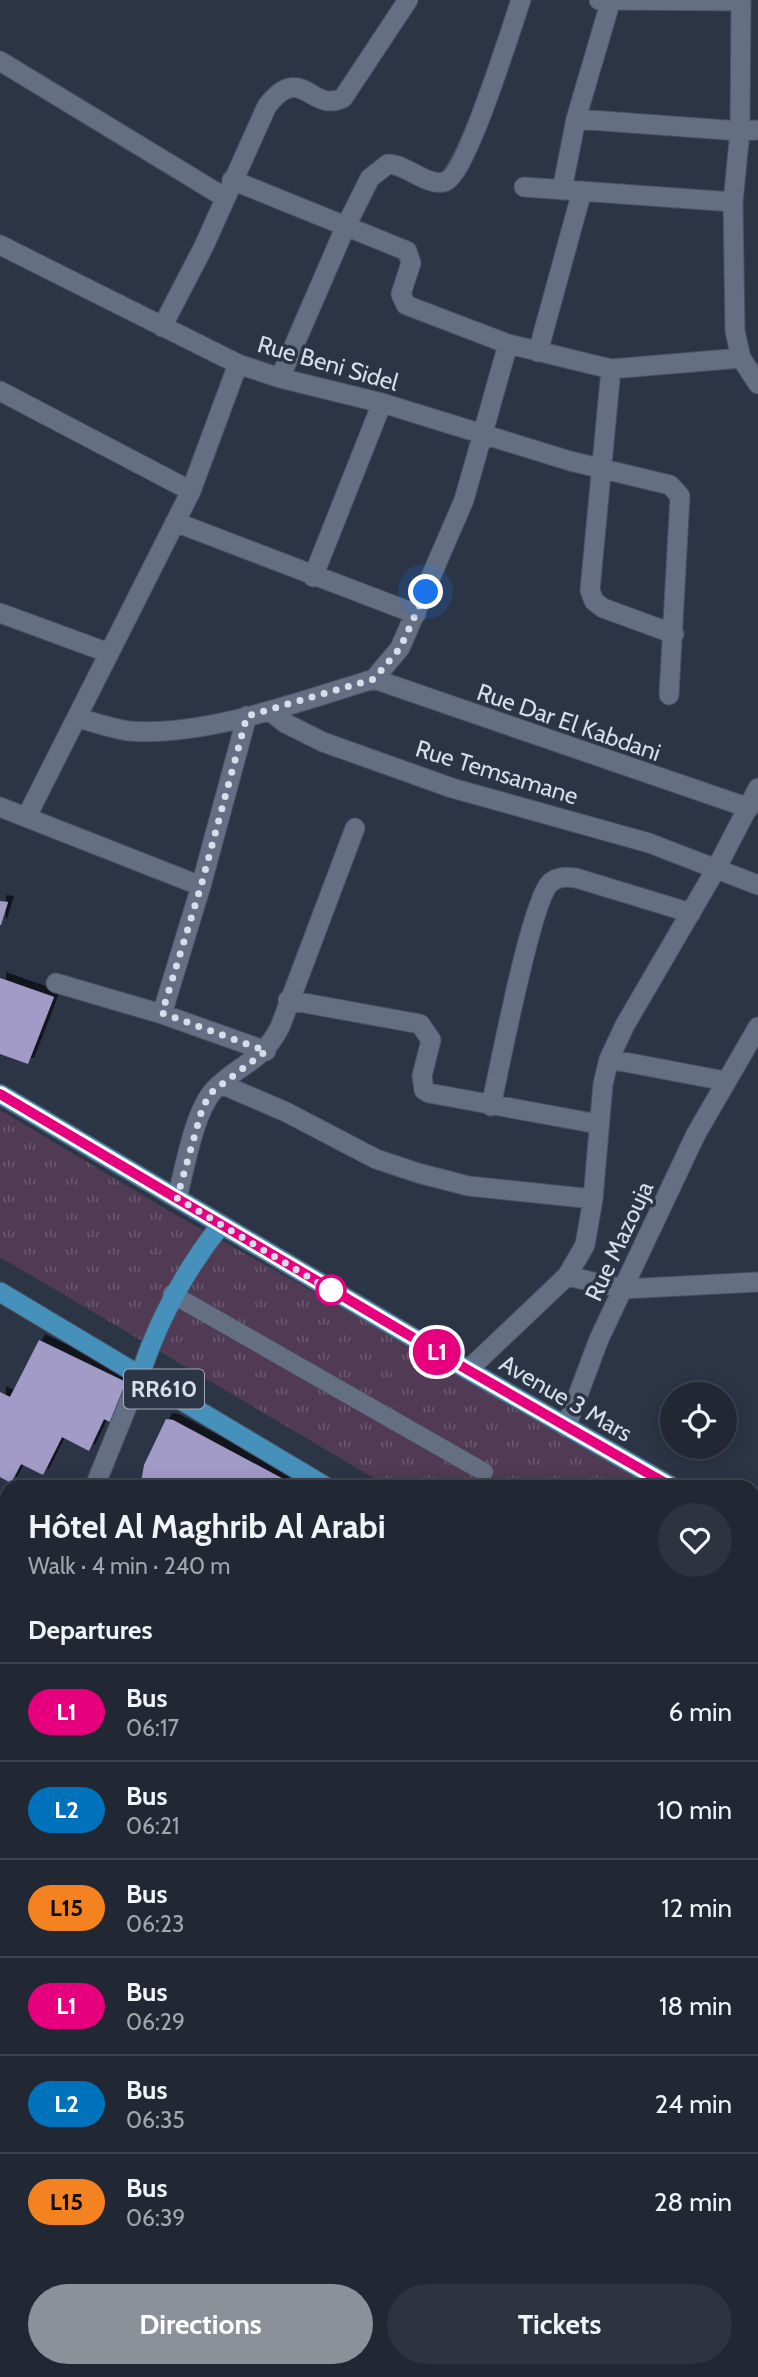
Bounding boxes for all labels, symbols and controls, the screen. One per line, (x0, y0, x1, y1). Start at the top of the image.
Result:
street label: Rue Beni Sidel (254, 329, 402, 397)
your location (408, 574, 443, 609)
street label: Rue Dar El Kabdani (473, 677, 665, 767)
street label: Rue Temsamane (412, 734, 582, 810)
street label: Rue Mazouja (579, 1176, 660, 1305)
unlabelled marker (316, 1275, 346, 1305)
line badge: L1 (406, 1329, 468, 1375)
text: L1 (427, 1337, 447, 1366)
street label: Avenue 3 Mars (495, 1348, 638, 1448)
road number: RR610 (124, 1370, 204, 1408)
map controls (660, 1382, 737, 1459)
button: locate (660, 1382, 737, 1459)
button: heart (658, 1503, 732, 1577)
text: Hôtel Al Maghrib Al Arabi (28, 1506, 386, 1546)
text: Walk · 4 min · 240 m (28, 1552, 230, 1580)
text: Departures (28, 1614, 152, 1646)
text: Bus (126, 1682, 167, 1714)
text: 6 min (669, 1696, 732, 1728)
text: L1 (56, 1697, 77, 1726)
text: 06:17 (126, 1714, 179, 1742)
text: Bus (126, 1780, 167, 1812)
text: 10 min (657, 1794, 732, 1826)
text: L2 (54, 1795, 79, 1824)
text: 06:21 (126, 1812, 179, 1840)
text: Bus (126, 1878, 167, 1910)
text: 12 min (661, 1892, 732, 1924)
text: L15 (50, 1893, 83, 1922)
text: 06:23 (126, 1910, 184, 1938)
text: Bus (126, 1976, 167, 2008)
text: 18 min (659, 1990, 732, 2022)
text: L1 (56, 1991, 77, 2020)
text: 06:29 (126, 2008, 185, 2036)
text: Bus (126, 2074, 167, 2106)
text: 24 min (655, 2088, 732, 2120)
text: L2 (54, 2089, 79, 2118)
text: 06:35 (126, 2106, 185, 2134)
text: Bus (126, 2172, 167, 2204)
text: 28 min (654, 2186, 732, 2218)
text: L15 (50, 2187, 83, 2216)
text: 06:39 (126, 2204, 185, 2232)
button: Directions (28, 2284, 373, 2364)
button: Tickets (387, 2284, 732, 2364)

